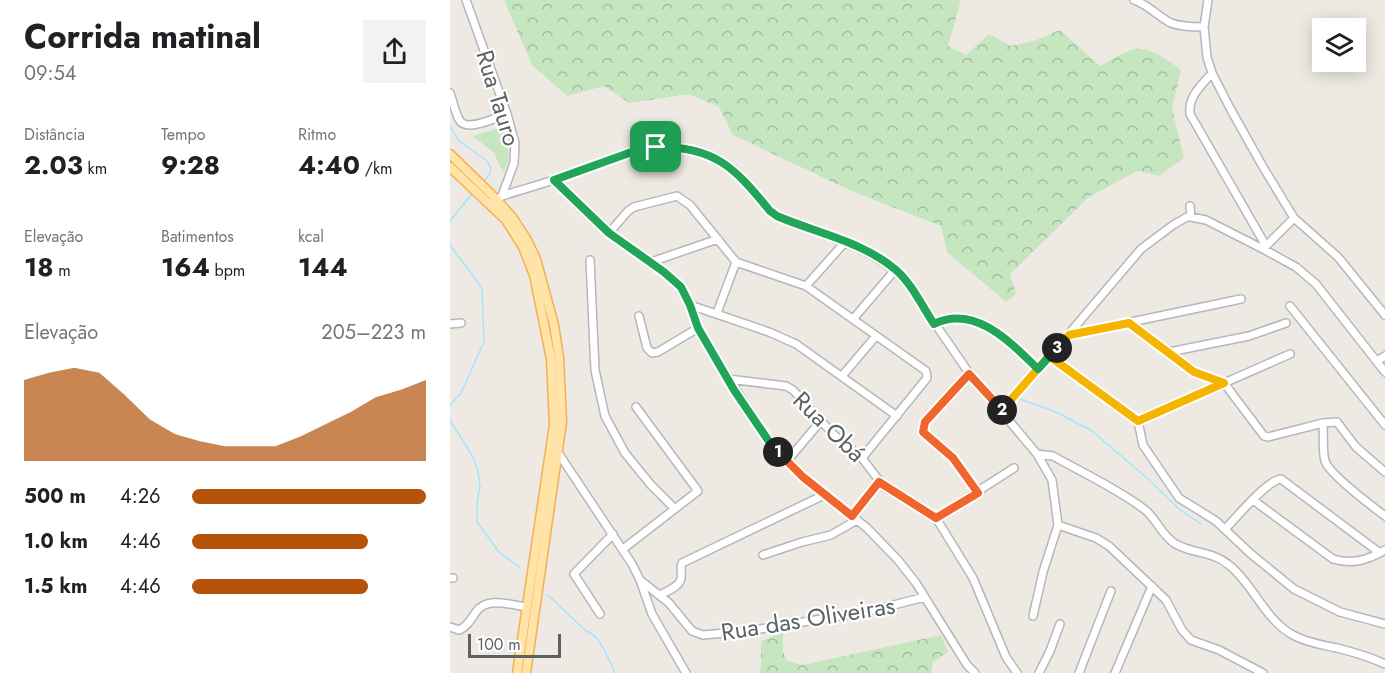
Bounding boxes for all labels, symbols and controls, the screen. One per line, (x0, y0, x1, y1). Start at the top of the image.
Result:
text: Corrida matinal (24, 13, 261, 60)
map controls (1312, 18, 1366, 72)
button: layers (1312, 18, 1366, 72)
button: share (363, 20, 426, 83)
street label: Rua Tauro (467, 46, 530, 150)
text: 09:54 (24, 59, 76, 88)
pin (630, 121, 681, 172)
text: Distância (24, 123, 85, 146)
text: Tempo (161, 123, 205, 146)
text: Ritmo (298, 123, 336, 146)
icon: arrive (639, 130, 672, 163)
text: 2.03 (24, 146, 83, 184)
text: 9:28 (161, 146, 220, 184)
text: 4:40 (298, 146, 360, 184)
text: km (83, 157, 107, 180)
text: /km (360, 157, 392, 180)
text: Elevação (24, 225, 83, 248)
text: Batimentos (161, 225, 234, 248)
text: kcal (298, 225, 324, 248)
text: 18 (24, 248, 54, 286)
text: 164 (161, 248, 210, 286)
text: 144 (298, 248, 348, 286)
text: m (54, 259, 71, 282)
text: bpm (210, 259, 245, 282)
text: Elevação (24, 318, 98, 347)
text: 205–223 m (321, 318, 426, 347)
pin: 3 (1042, 333, 1072, 363)
text: 3 (1052, 336, 1062, 359)
street label: Rua Obá (785, 383, 874, 470)
pin: 2 (987, 395, 1017, 425)
text: 2 (997, 398, 1007, 421)
pin: 1 (763, 437, 793, 467)
text: 1 (774, 440, 782, 463)
text: 500 m (24, 482, 86, 511)
text: 4:26 (120, 482, 161, 511)
text: 1.0 km (24, 527, 88, 556)
text: 4:46 (120, 527, 161, 556)
text: 1.5 km (24, 572, 87, 601)
text: 4:46 (120, 572, 161, 601)
street label: Rua das Oliveiras (718, 587, 898, 650)
scale bar (468, 631, 561, 658)
text: 100 m (477, 633, 521, 656)

